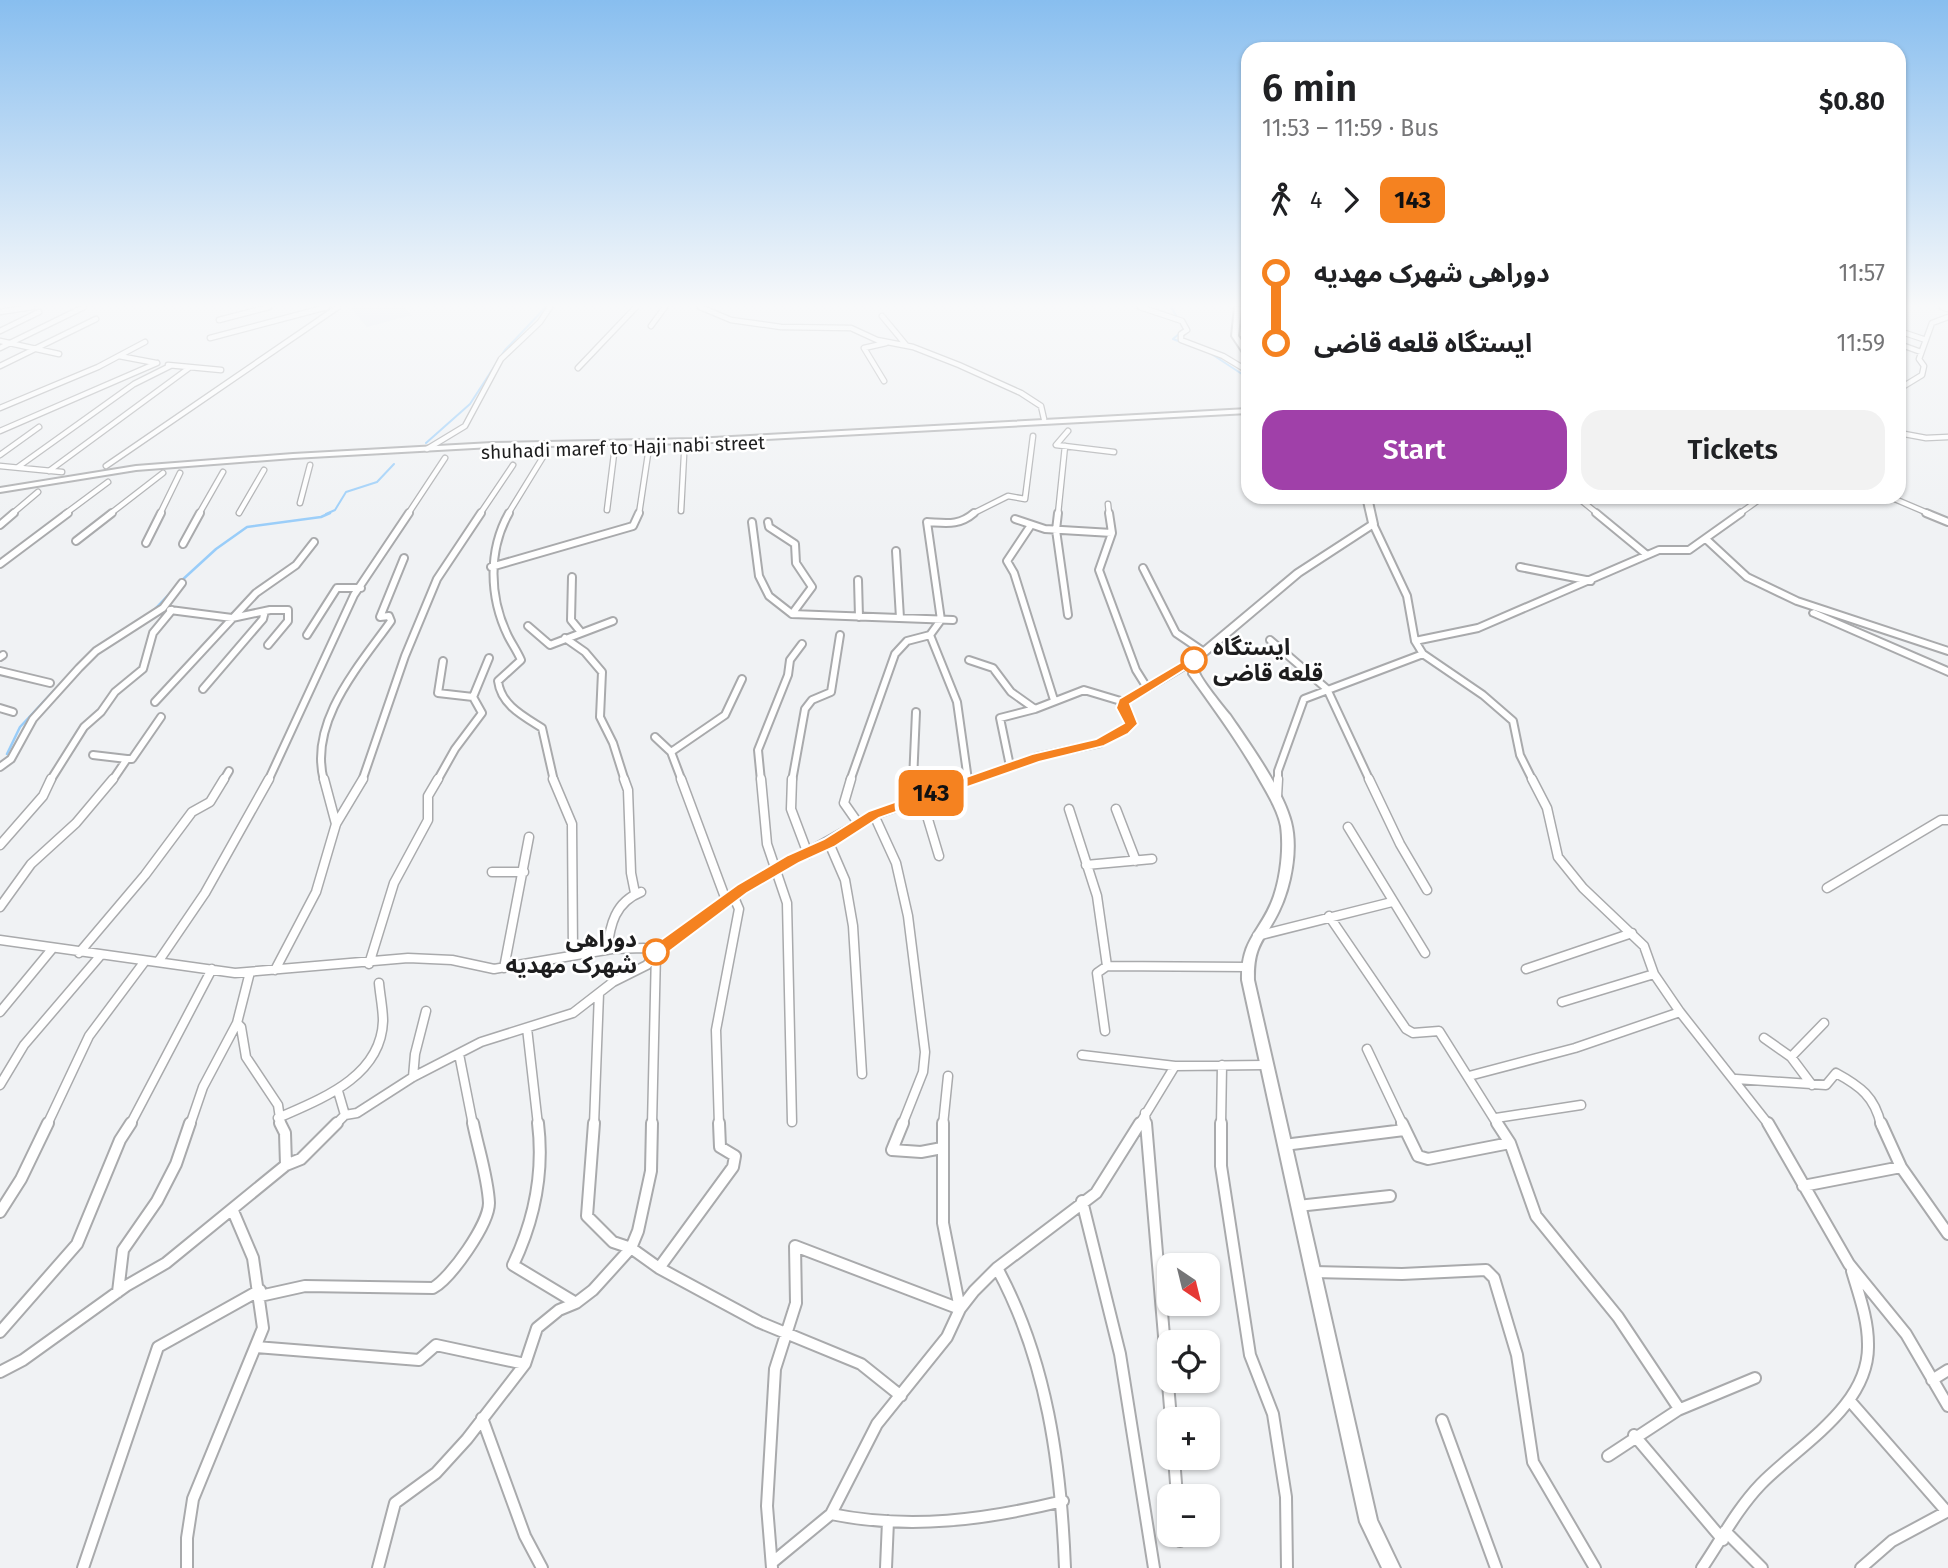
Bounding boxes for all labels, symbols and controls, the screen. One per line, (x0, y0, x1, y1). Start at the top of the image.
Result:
text: 6 min (1262, 65, 1357, 111)
text: $0.80 (1819, 86, 1885, 117)
text: 11:53 – 11:59 · Bus (1262, 114, 1438, 142)
icon: walk (1262, 181, 1300, 219)
icon: forward (1332, 181, 1370, 219)
text: 4 (1310, 186, 1322, 214)
text: 143 (1394, 186, 1431, 214)
text: دوراهی شهرک مهدیه (1314, 258, 1550, 289)
text: 11:57 (1839, 259, 1885, 287)
text: ایستگاه قلعه قاضی (1314, 328, 1532, 359)
text: 11:59 (1837, 329, 1885, 357)
button: Start (1262, 410, 1567, 490)
button: Tickets (1581, 410, 1885, 490)
street label: shuhadi maref to Haji nabi street (481, 431, 766, 464)
place label: ایستگاه قلعه قاضی (1213, 633, 1323, 687)
marker: ایستگاه قلعه قاضی (1181, 647, 1207, 673)
line badge: 143 (891, 770, 971, 816)
text: 143 (913, 779, 949, 807)
place label: دوراهی شهرک مهدیه (506, 925, 637, 979)
marker: دوراهی شهرک مهدیه (643, 939, 669, 965)
north arrow (1157, 1253, 1220, 1316)
map controls (1157, 1253, 1220, 1547)
button: locate (1157, 1330, 1220, 1393)
button: + (1157, 1407, 1220, 1470)
button: − (1157, 1484, 1220, 1547)

